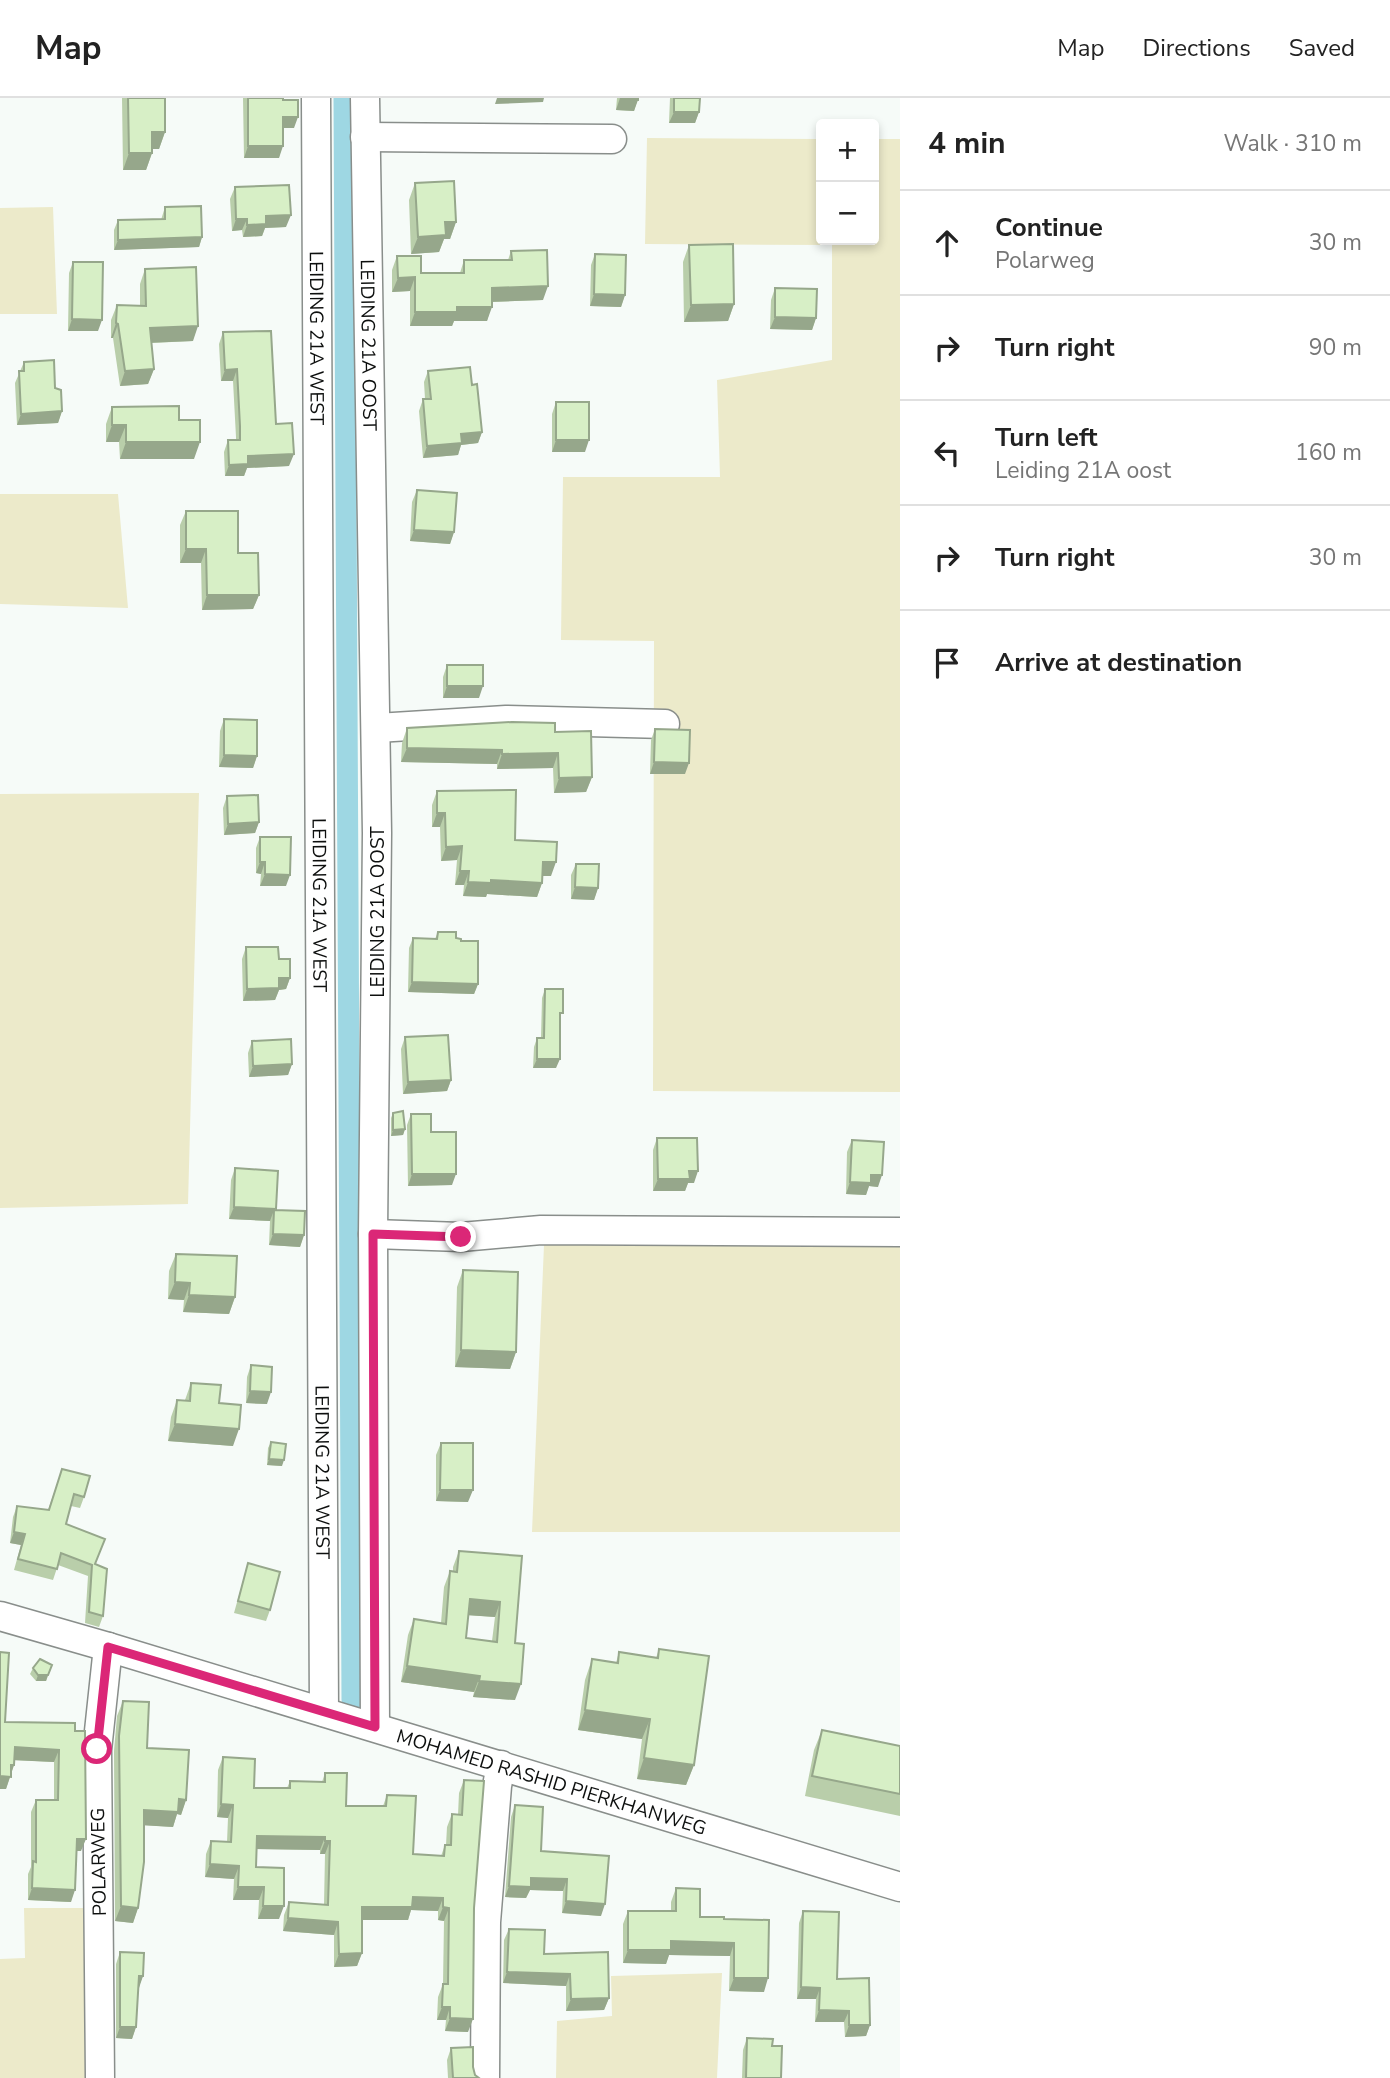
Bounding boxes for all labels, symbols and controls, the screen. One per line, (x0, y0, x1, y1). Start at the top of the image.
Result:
text: Map (35, 26, 102, 71)
text: Map (1057, 32, 1104, 64)
text: Directions (1142, 32, 1251, 64)
text: Saved (1289, 32, 1355, 64)
map controls (816, 119, 879, 245)
button: + (816, 119, 879, 182)
text: 4 min (928, 123, 1006, 164)
text: Walk · 310 m (1223, 128, 1362, 159)
button: − (816, 182, 879, 245)
text: Continue (995, 210, 1103, 245)
icon: ahead (928, 224, 966, 262)
text: 30 m (1309, 227, 1362, 258)
text: Polarweg (995, 245, 1095, 276)
street label: LEIDING 21A WEST (303, 251, 330, 426)
street label: LEIDING 21A OOST (354, 259, 382, 432)
icon: right (928, 329, 966, 367)
text: Turn right (995, 330, 1114, 365)
text: 90 m (1309, 332, 1362, 363)
text: Turn left (995, 420, 1098, 455)
icon: left (928, 434, 966, 472)
text: 160 m (1295, 437, 1362, 468)
text: Leiding 21A oost (995, 455, 1171, 486)
icon: right (928, 539, 966, 577)
text: Turn right (995, 540, 1114, 575)
text: 30 m (1309, 542, 1362, 573)
icon: arrive (928, 644, 966, 682)
text: Arrive at destination (995, 645, 1242, 680)
street label: LEIDING 21A WEST (306, 818, 332, 993)
street label: LEIDING 21A OOST (365, 826, 391, 998)
route end (445, 1221, 476, 1252)
street label: LEIDING 21A WEST (308, 1385, 335, 1560)
street label: MOHAMED RASHID PIERKHANWEG (393, 1723, 710, 1842)
route start (81, 1733, 112, 1764)
street label: POLARWEG (85, 1808, 113, 1916)

